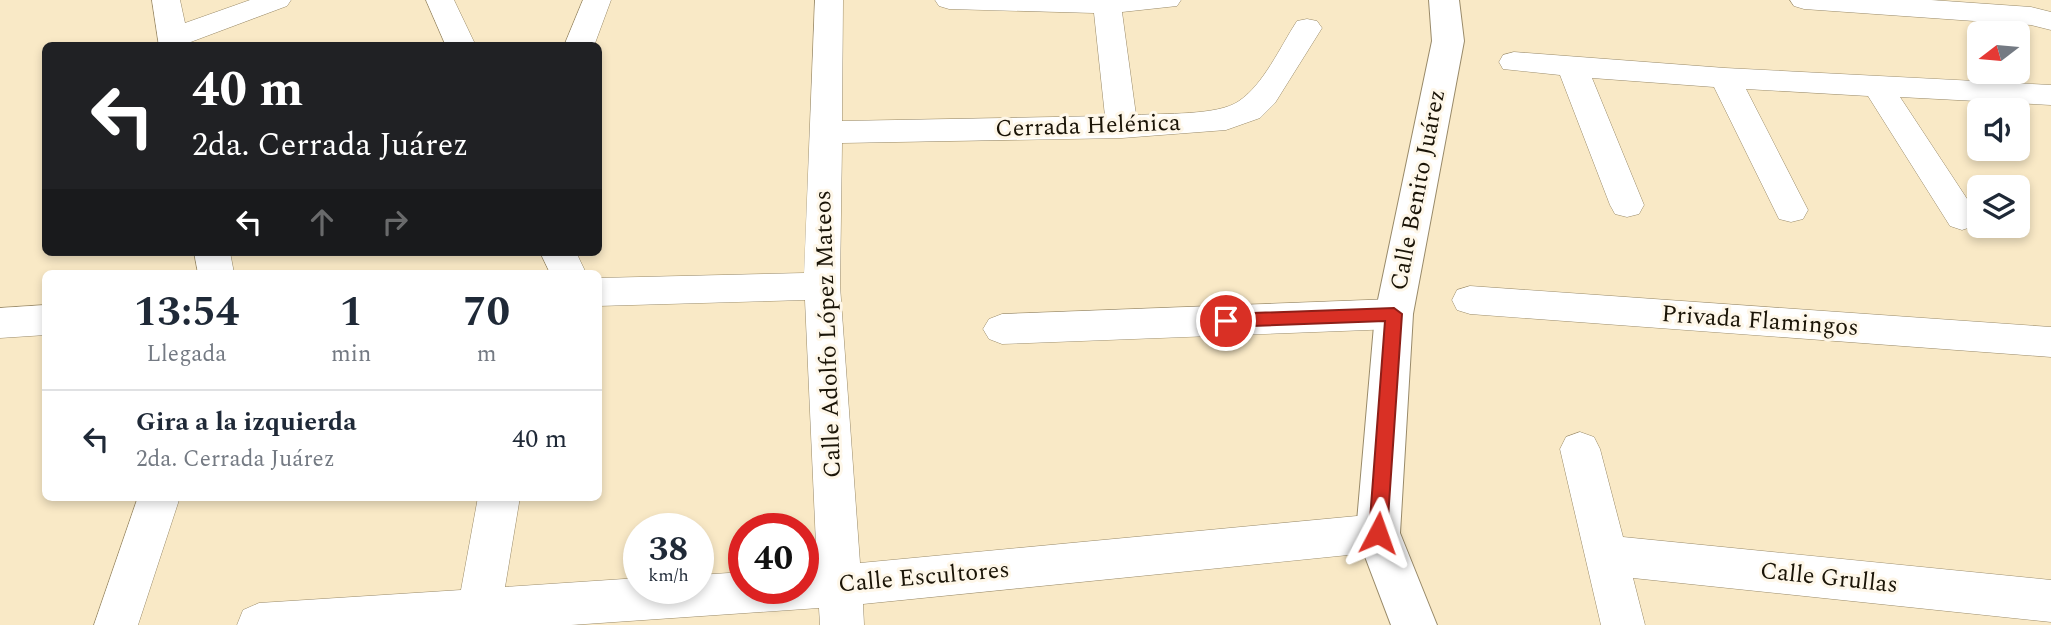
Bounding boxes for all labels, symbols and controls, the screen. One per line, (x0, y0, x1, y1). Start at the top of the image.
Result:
north arrow (1967, 21, 2030, 84)
map controls (1967, 21, 2030, 238)
text: 40 m (192, 53, 303, 128)
icon: left (77, 70, 168, 161)
street label: Calle Benito Juárez (1381, 86, 1455, 294)
button: sound (1967, 98, 2030, 161)
street label: Cerrada Helénica (995, 105, 1182, 147)
text: 2da. Cerrada Juárez (192, 121, 469, 170)
button: layers (1967, 175, 2030, 238)
street label: Calle Adolfo López Mateos (805, 189, 851, 479)
icon: left (230, 203, 268, 241)
icon: ahead (303, 203, 341, 241)
icon: right (376, 203, 414, 241)
text: 13:54 (134, 281, 239, 344)
text: 1 (339, 281, 363, 344)
text: 70 (463, 281, 510, 344)
pin (1196, 291, 1256, 351)
street label: Privada Flamingos (1660, 296, 1860, 346)
icon: arrive (1207, 302, 1245, 340)
text: Llegada (146, 337, 227, 372)
text: min (331, 337, 371, 372)
text: m (477, 337, 497, 372)
text: Gira a la izquierda (136, 402, 357, 442)
text: 40 m (512, 419, 567, 459)
icon: left (77, 420, 115, 458)
text: 2da. Cerrada Juárez (136, 442, 335, 477)
position arrow (1341, 496, 1415, 570)
speed limit sign: 40 (728, 513, 819, 604)
text: 38 (649, 523, 688, 576)
street label: Calle Escultores (837, 552, 1011, 602)
street label: Calle Grullas (1758, 553, 1900, 603)
text: km/h (648, 562, 689, 589)

